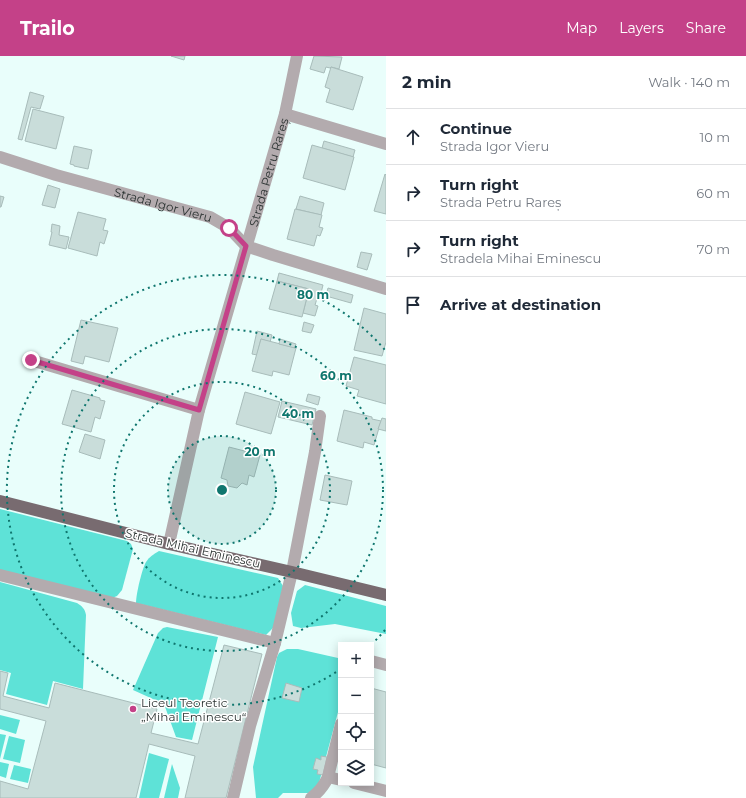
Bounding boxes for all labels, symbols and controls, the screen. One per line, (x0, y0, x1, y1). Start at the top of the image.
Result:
text: Trailo (20, 17, 75, 40)
text: Map (566, 19, 597, 37)
text: Layers (619, 19, 664, 37)
text: Share (686, 19, 726, 37)
text: 2 min (402, 72, 452, 92)
text: Walk · 140 m (648, 74, 730, 90)
street label: Strada Petru Rareș (245, 116, 291, 228)
text: Continue (440, 119, 512, 138)
icon: ahead (402, 126, 424, 148)
text: 10 m (700, 129, 730, 145)
text: Strada Igor Vieru (440, 138, 549, 154)
text: Turn right (440, 175, 519, 194)
icon: right (402, 182, 424, 204)
street label: Strada Igor Vieru (113, 184, 214, 225)
text: 60 m (696, 185, 730, 201)
text: Strada Petru Rareș (440, 194, 561, 210)
route start (220, 219, 238, 237)
text: Turn right (440, 231, 519, 250)
icon: right (402, 238, 424, 260)
text: 70 m (697, 241, 730, 257)
text: Stradela Mihai Eminescu (440, 250, 601, 266)
text: 80 m (297, 287, 329, 302)
icon: arrive (402, 294, 424, 316)
text: Arrive at destination (440, 295, 601, 314)
route end (22, 351, 40, 369)
text: 60 m (320, 368, 352, 383)
text: 40 m (282, 406, 314, 421)
text: 20 m (244, 444, 276, 459)
centre of rings (215, 483, 229, 497)
street label: Strada Mihai Eminescu (124, 525, 262, 571)
map controls (338, 642, 374, 786)
button: + (338, 642, 374, 678)
button: − (338, 678, 374, 714)
place label: Liceul Teoretic „Mihai Eminescu“ (141, 695, 246, 724)
marker: Liceul Teoretic „Mihai Eminescu“ (128, 704, 138, 714)
button: locate (338, 714, 374, 750)
button: layers (338, 750, 374, 786)

